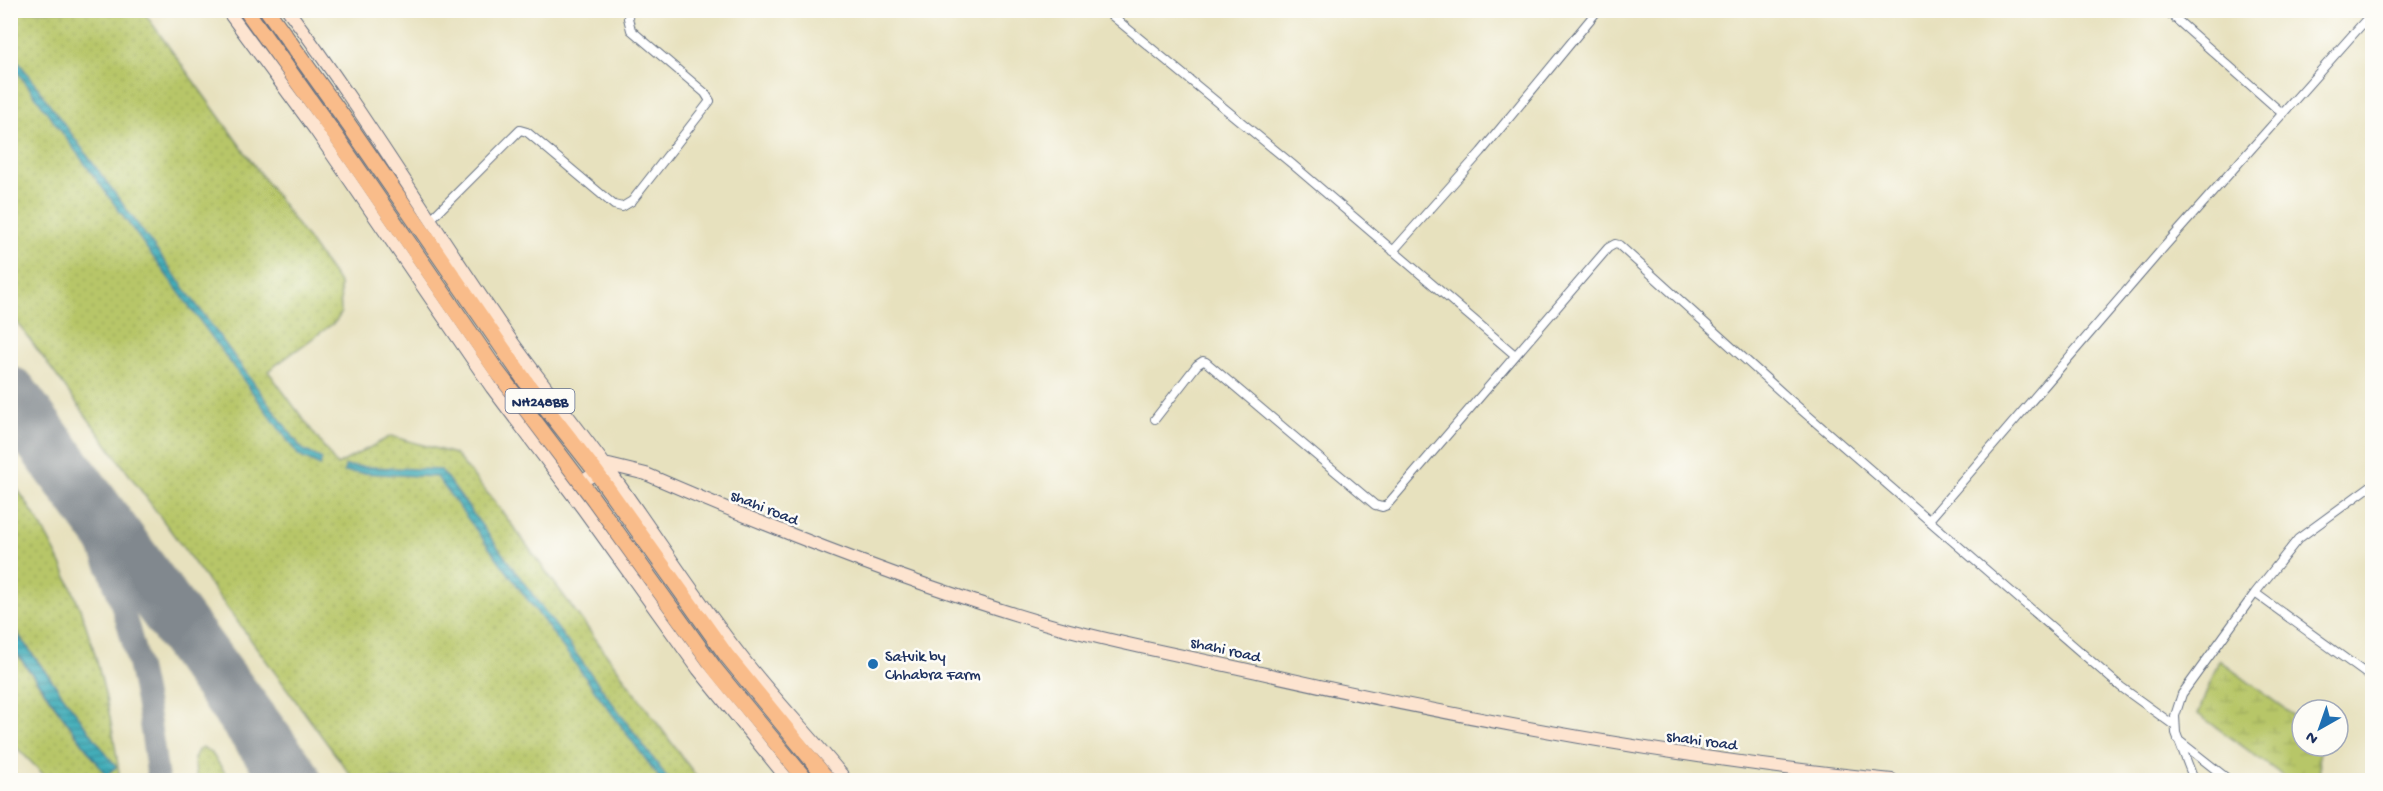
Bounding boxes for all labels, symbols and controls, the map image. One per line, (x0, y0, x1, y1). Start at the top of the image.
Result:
road number: NH248BB (506, 389, 574, 413)
street label: shahi road (727, 487, 802, 532)
street label: shahi road (1188, 634, 1264, 669)
place label: Satvik by Chhabra Farm (885, 649, 981, 686)
marker: Satvik by Chhabra Farm (866, 657, 880, 671)
north arrow (2290, 698, 2350, 758)
text: N (2302, 726, 2323, 747)
street label: shahi road (1665, 728, 1740, 757)

